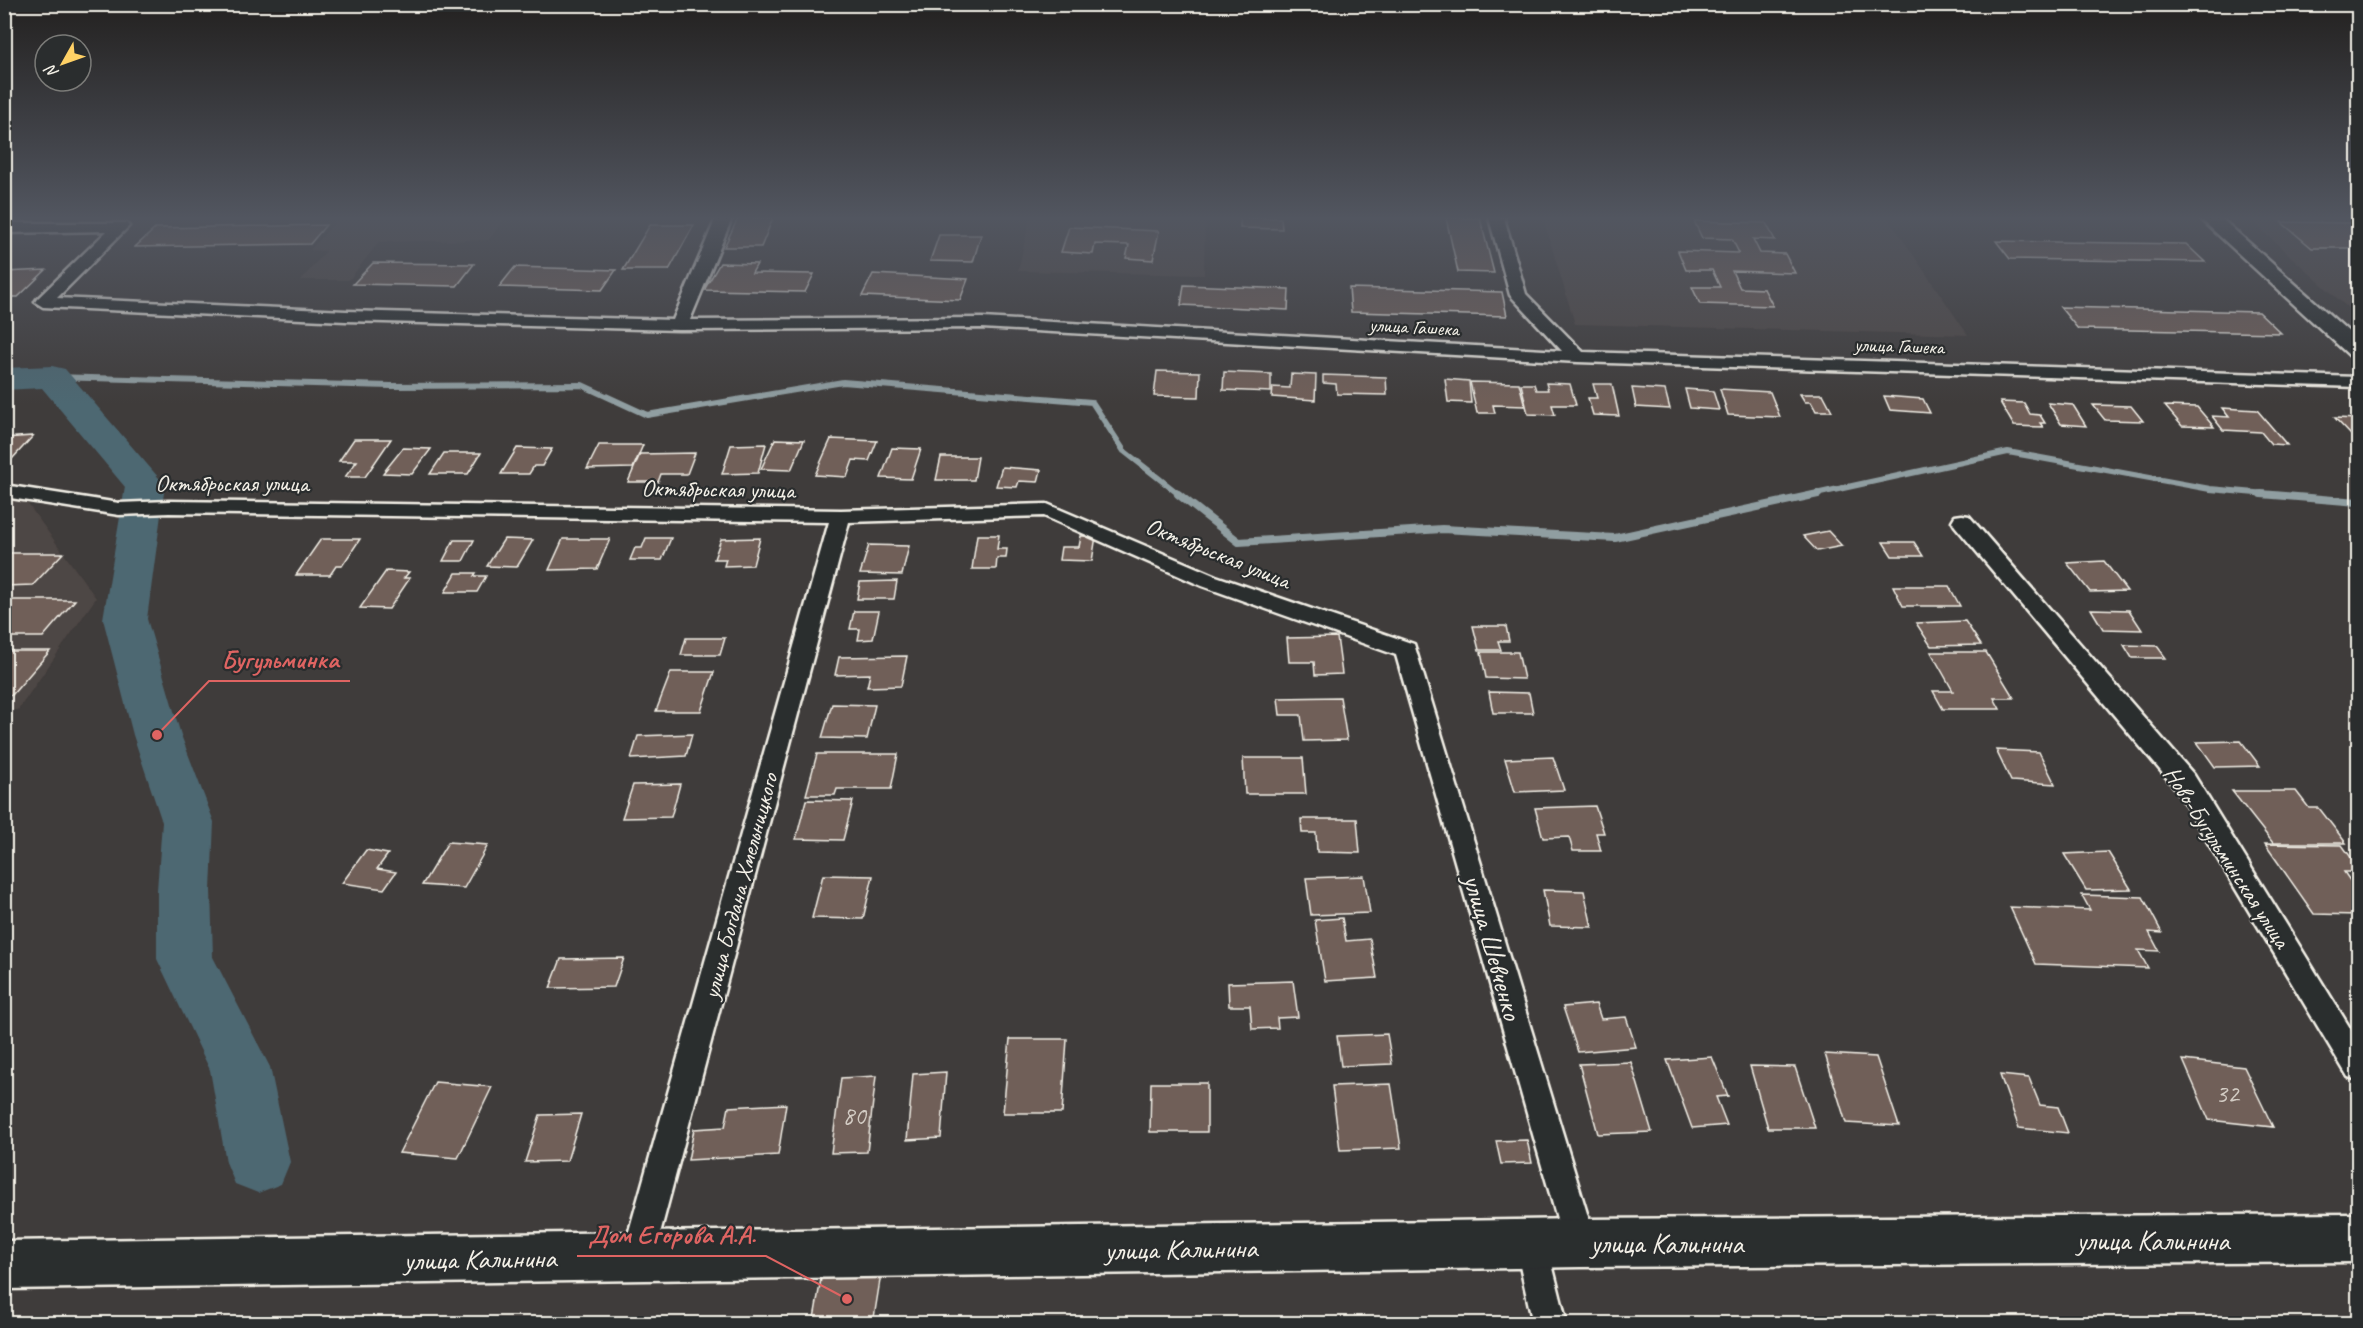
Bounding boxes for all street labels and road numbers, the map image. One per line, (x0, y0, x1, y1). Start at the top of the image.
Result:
street label: улица Гашека (1368, 312, 1461, 342)
street label: улица Гашека (1853, 332, 1946, 360)
street label: Октябрьская улица (155, 468, 311, 498)
street label: Октябрьская улица (641, 473, 797, 505)
street label: Октябрьская улица (1141, 510, 1297, 596)
street label: Ново-Бугульминская улица (2157, 760, 2298, 955)
street label: улица Богдана Хмельницкого (695, 768, 785, 1004)
street label: улица Шевченко (1455, 868, 1531, 1026)
street label: улица Калинина (2075, 1223, 2231, 1258)
street label: улица Калинина (1589, 1226, 1745, 1261)
street label: улица Калинина (1102, 1230, 1259, 1268)
street label: улица Калинина (401, 1240, 558, 1278)

